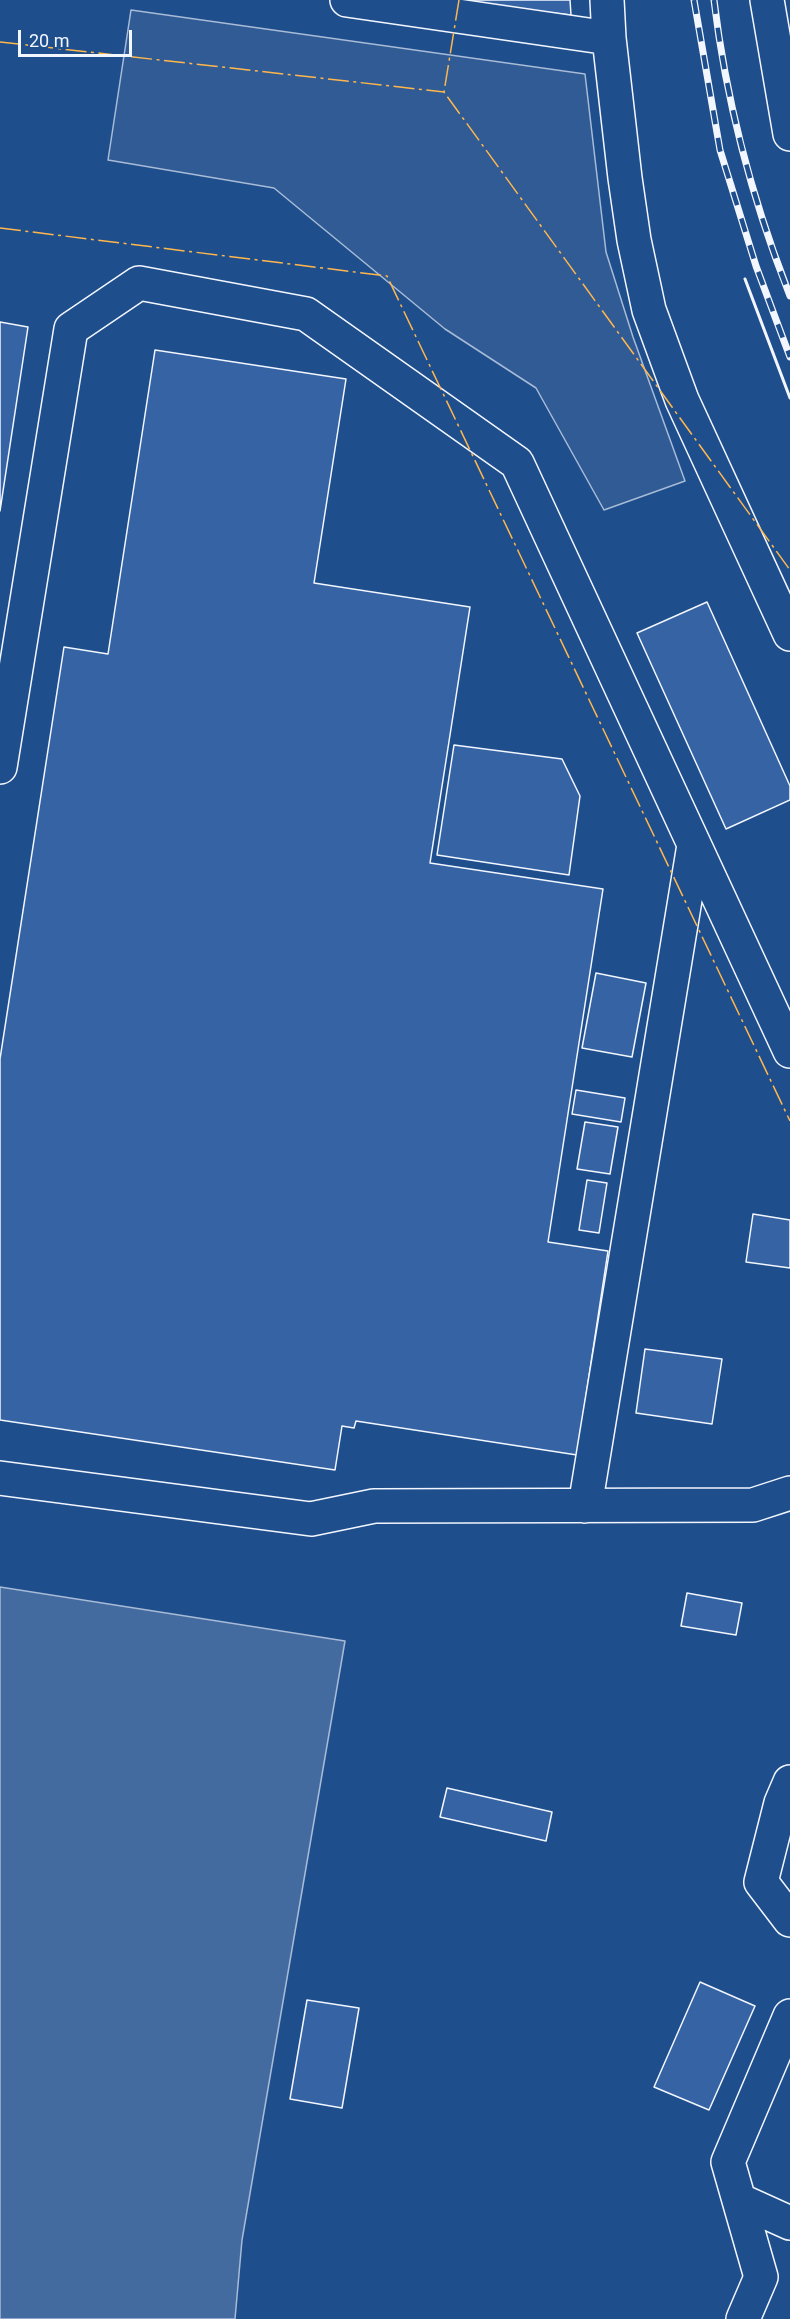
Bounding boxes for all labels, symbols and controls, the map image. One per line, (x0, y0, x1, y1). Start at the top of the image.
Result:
scale bar (21, 18, 135, 56)
text: 20 m (29, 30, 69, 51)

